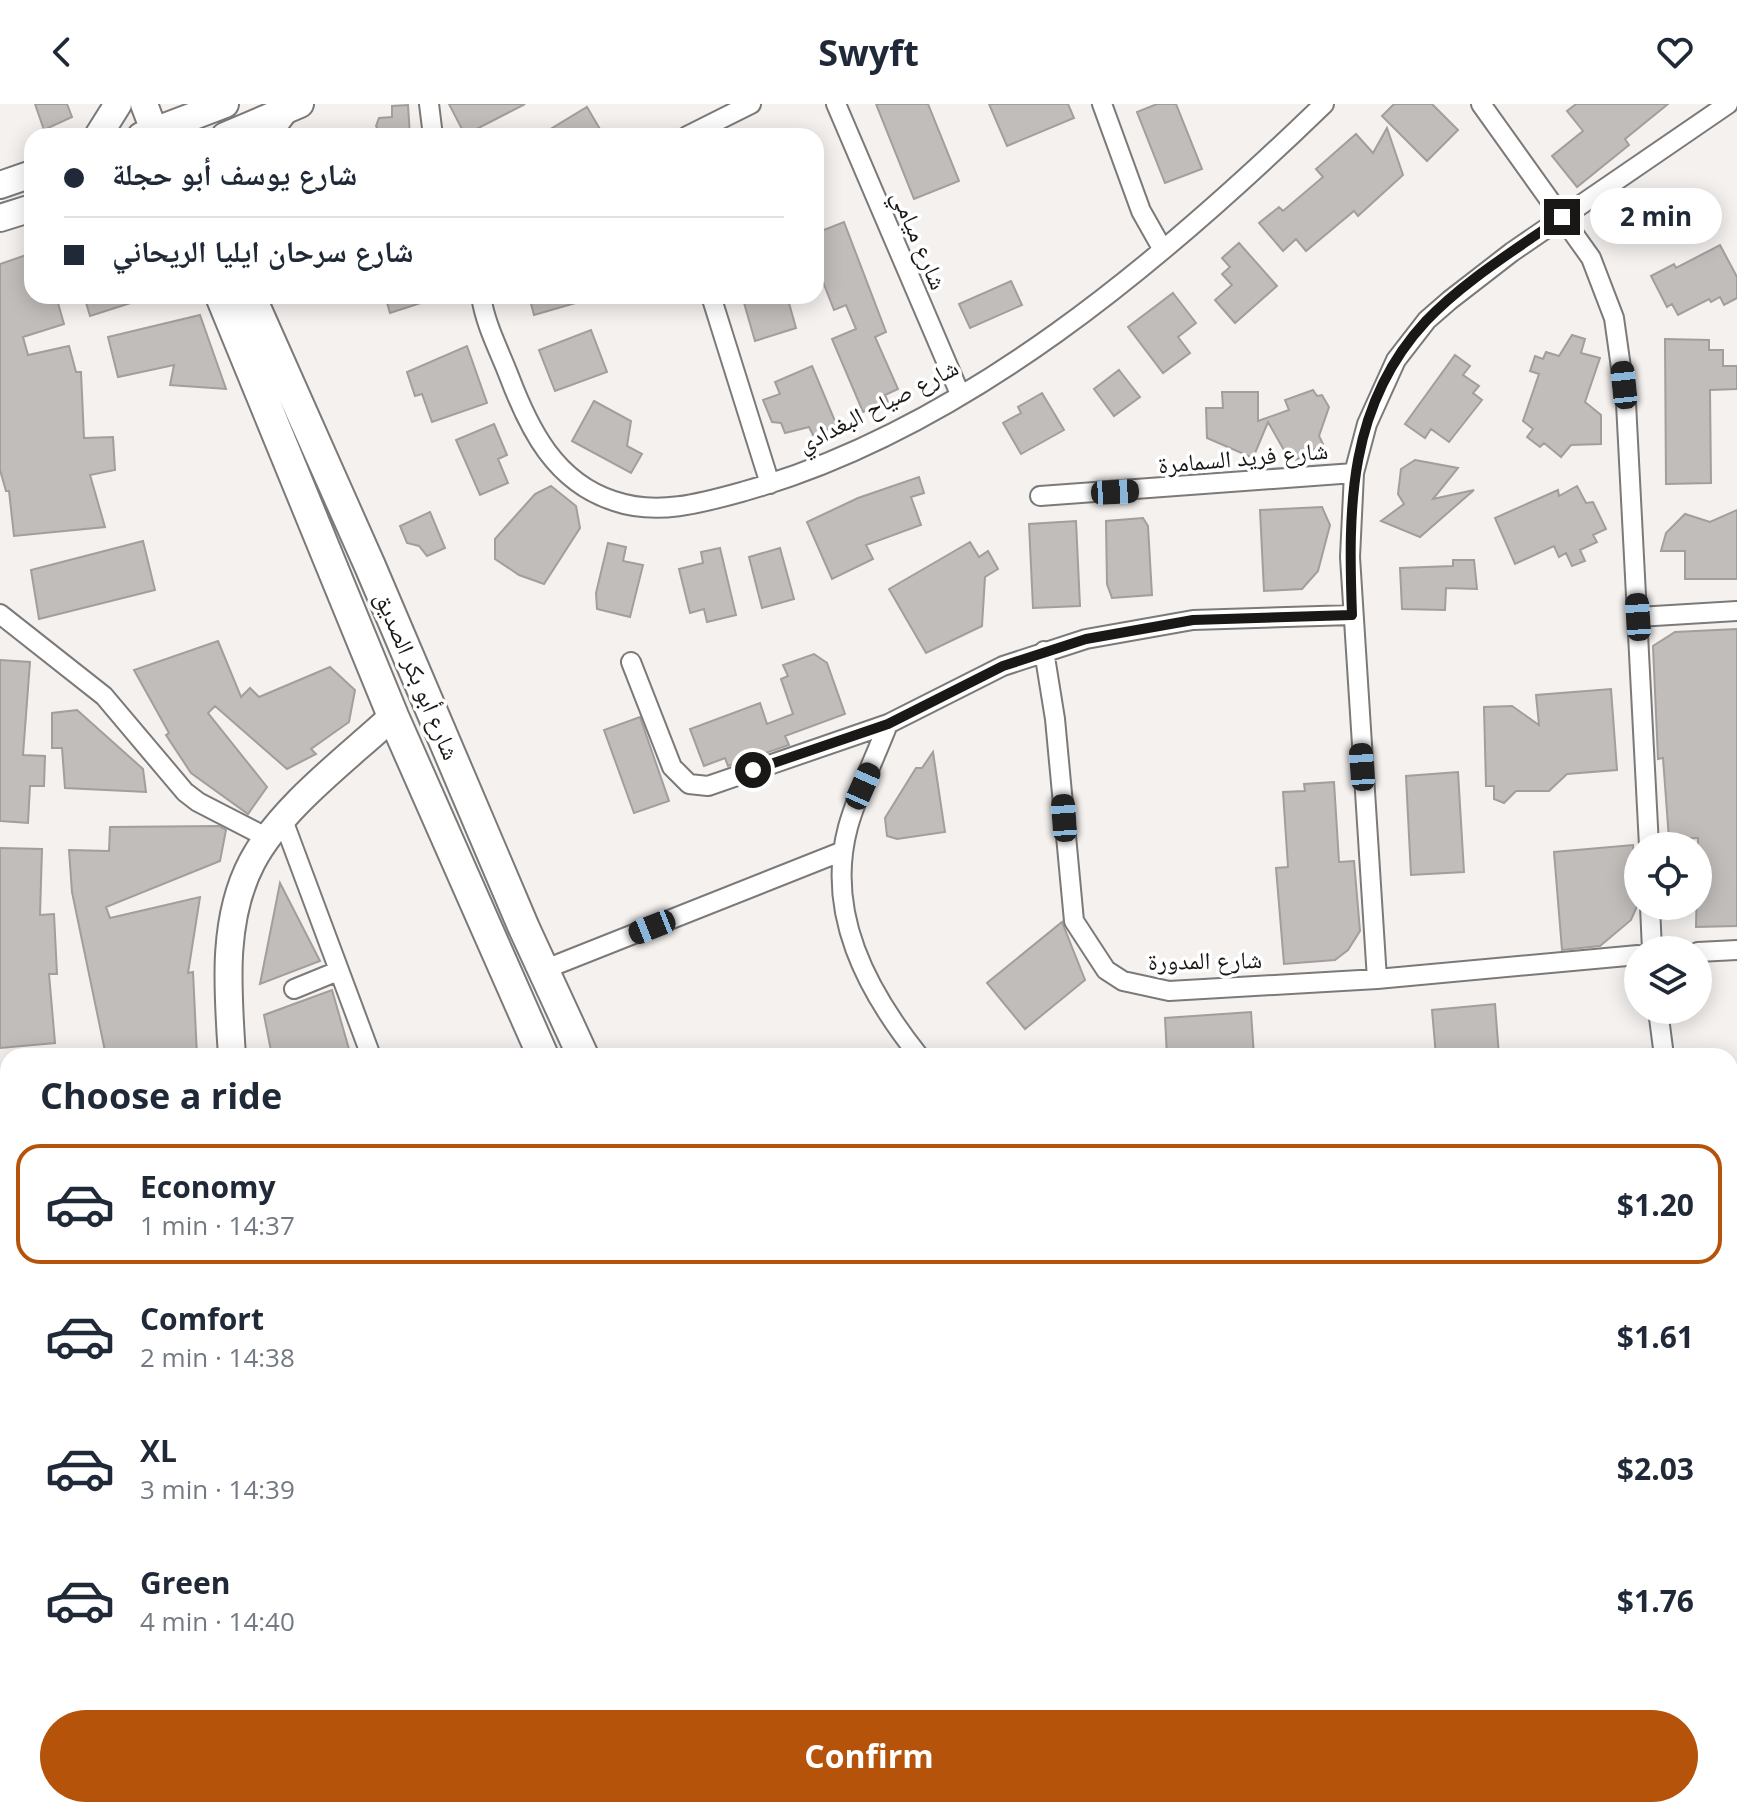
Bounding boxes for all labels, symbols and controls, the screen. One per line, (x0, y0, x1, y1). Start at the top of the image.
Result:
text: Swyft (818, 28, 919, 77)
icon: back (40, 30, 84, 74)
icon: heart (1653, 30, 1697, 74)
text: شارع يوسف أبو حجلة (112, 153, 357, 194)
street label: شارع ميامي (881, 185, 956, 296)
callout: 2 min (1590, 189, 1722, 245)
text: 2 min (1620, 198, 1692, 234)
route end (1544, 199, 1580, 235)
text: شارع سرحان ايليا الريحاني (112, 230, 414, 271)
street label: شارع صياح البغدادي (791, 350, 965, 463)
car (1610, 360, 1638, 410)
street label: شارع فريد السمامرة (1156, 433, 1329, 480)
car (1090, 479, 1140, 505)
street label: شارع أبو بكر الصديق (368, 586, 469, 765)
car (1624, 592, 1652, 642)
car (1348, 742, 1376, 792)
route start (735, 752, 771, 788)
car (842, 759, 884, 813)
car (1050, 793, 1078, 843)
map controls (1624, 832, 1712, 1024)
button: locate (1624, 832, 1712, 920)
car (625, 907, 679, 947)
button: layers (1624, 936, 1712, 1024)
street label: شارع المدورة (1148, 942, 1262, 977)
text: Choose a ride (40, 1071, 282, 1120)
text: Economy (140, 1166, 276, 1207)
icon: car (44, 1168, 116, 1240)
text: $1.20 (1617, 1184, 1694, 1225)
text: 1 min · 14:37 (140, 1207, 295, 1243)
text: Comfort (140, 1298, 264, 1339)
icon: car (44, 1300, 116, 1372)
text: $1.61 (1617, 1316, 1694, 1357)
text: 2 min · 14:38 (140, 1339, 295, 1375)
text: XL (140, 1430, 177, 1471)
icon: car (44, 1432, 116, 1504)
text: $2.03 (1617, 1448, 1694, 1489)
text: 3 min · 14:39 (140, 1471, 295, 1507)
text: Green (140, 1562, 231, 1603)
icon: car (44, 1564, 116, 1636)
text: $1.76 (1617, 1580, 1694, 1621)
text: 4 min · 14:40 (140, 1603, 295, 1639)
button: Confirm (40, 1710, 1698, 1802)

